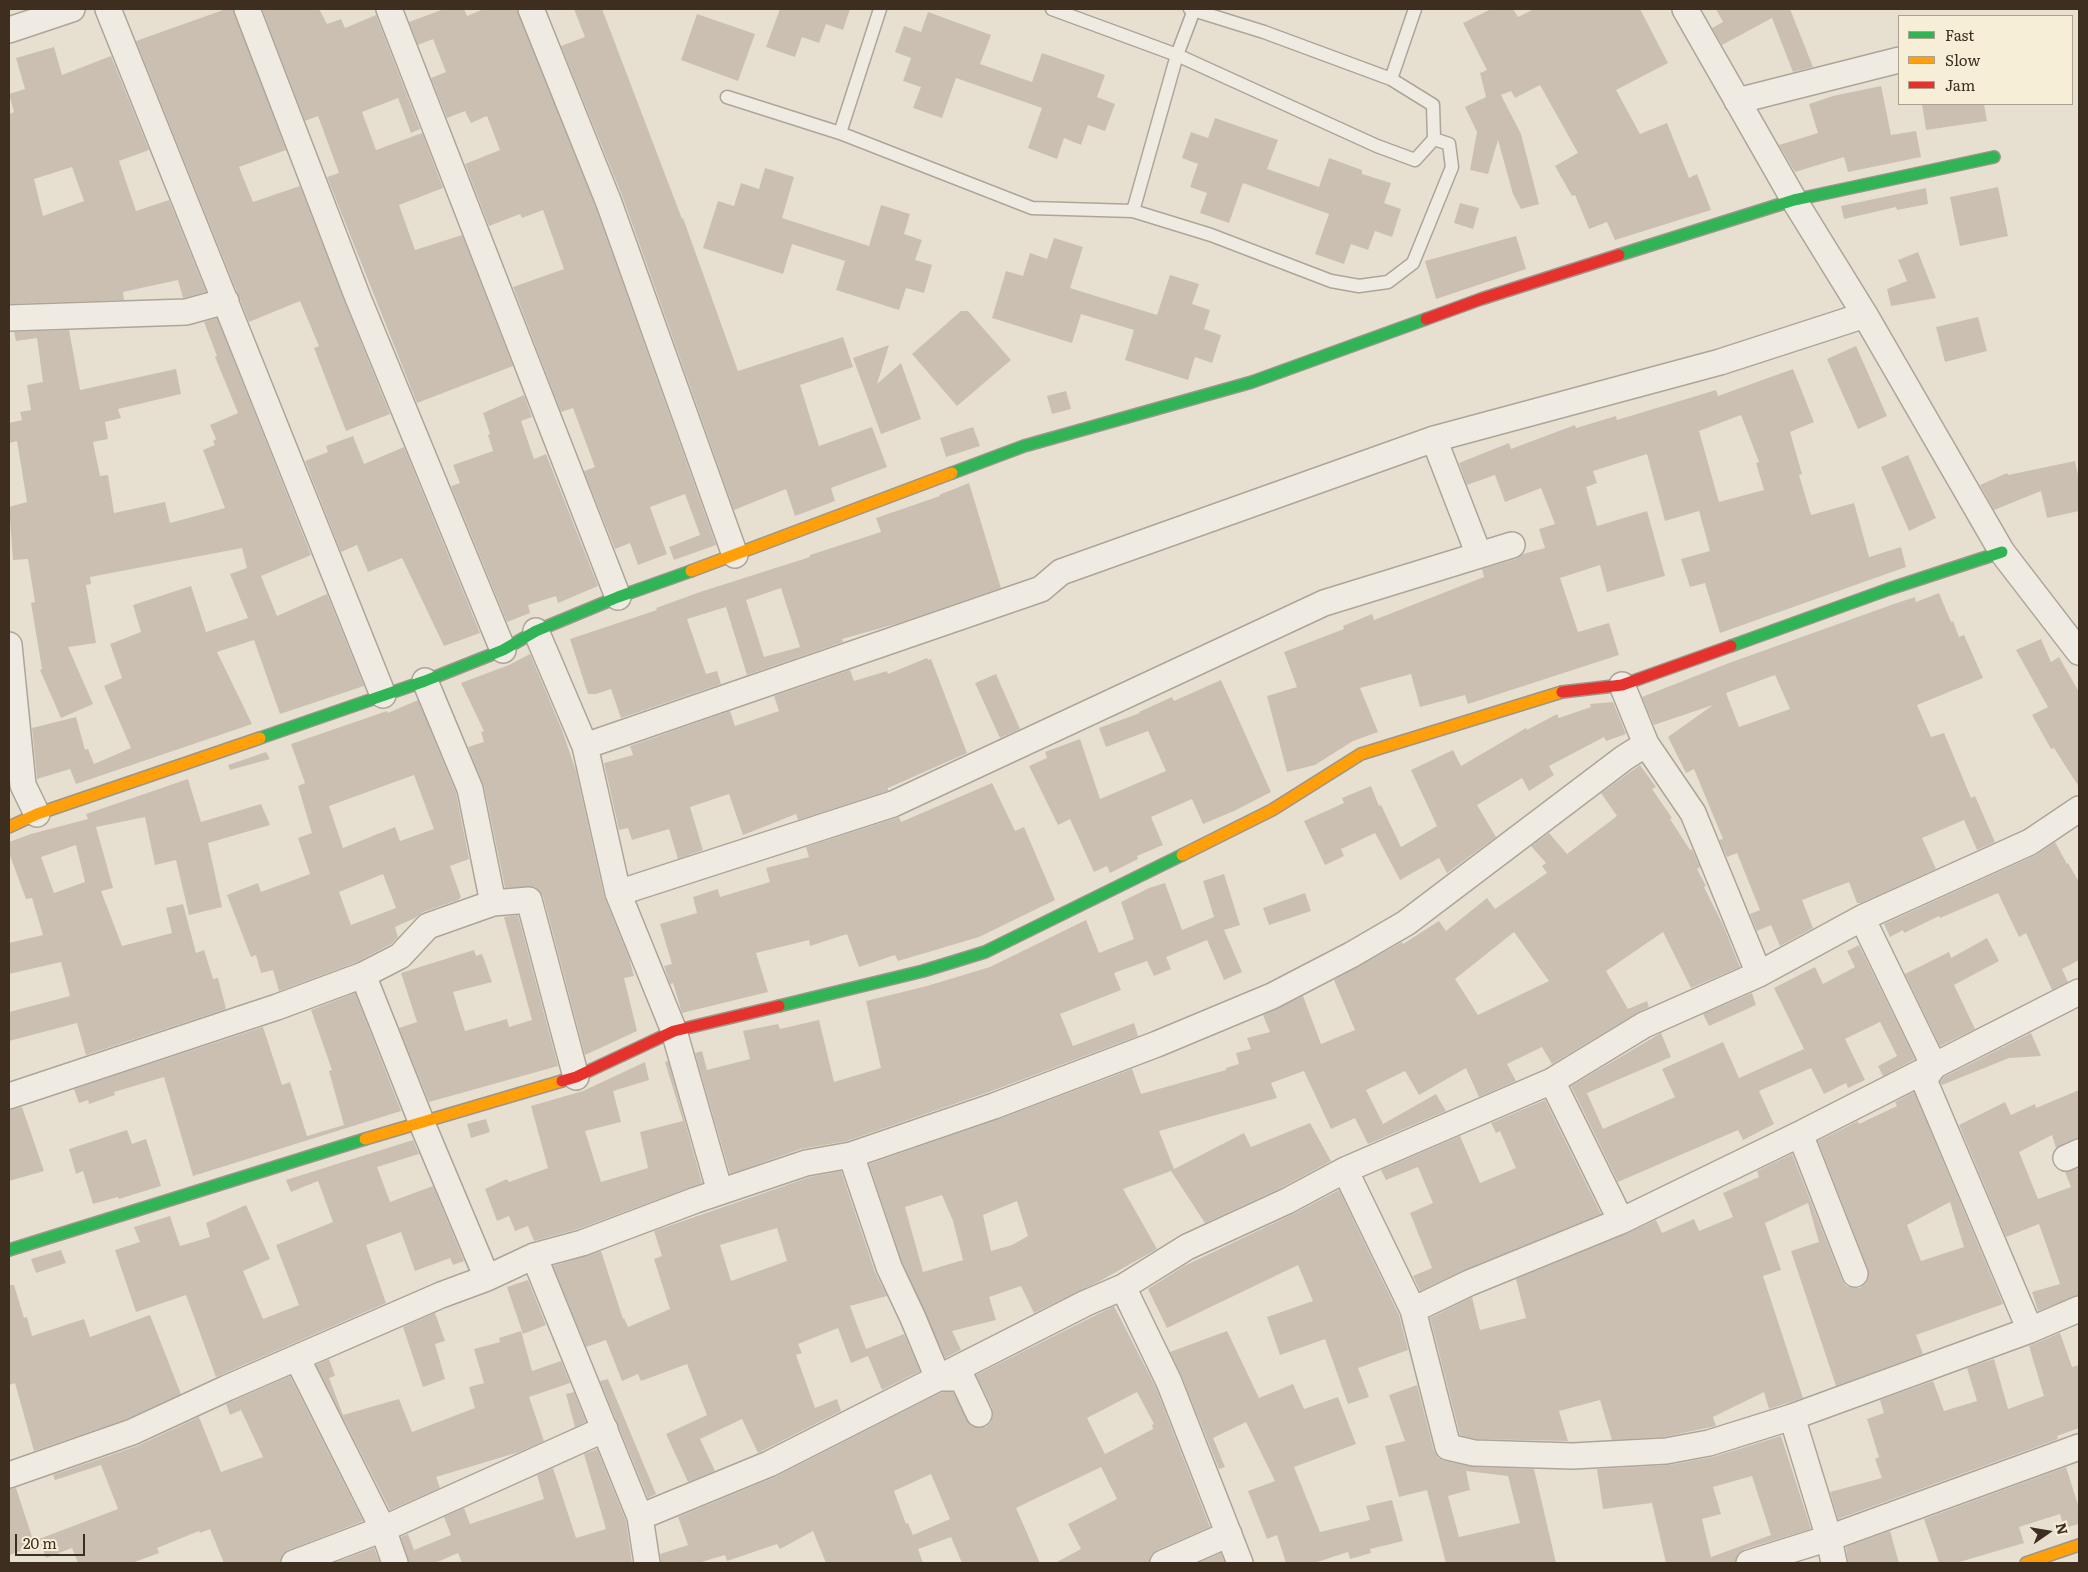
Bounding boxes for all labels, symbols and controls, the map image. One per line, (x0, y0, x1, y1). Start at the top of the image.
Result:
legend (1898, 15, 2073, 105)
text: Fast (1945, 23, 1974, 46)
text: Slow (1945, 48, 1980, 71)
text: Jam (1945, 73, 1975, 96)
north arrow (2023, 1507, 2073, 1557)
text: N (2052, 1521, 2074, 1537)
scale bar (18, 1524, 88, 1556)
text: 20 m (23, 1531, 57, 1554)

